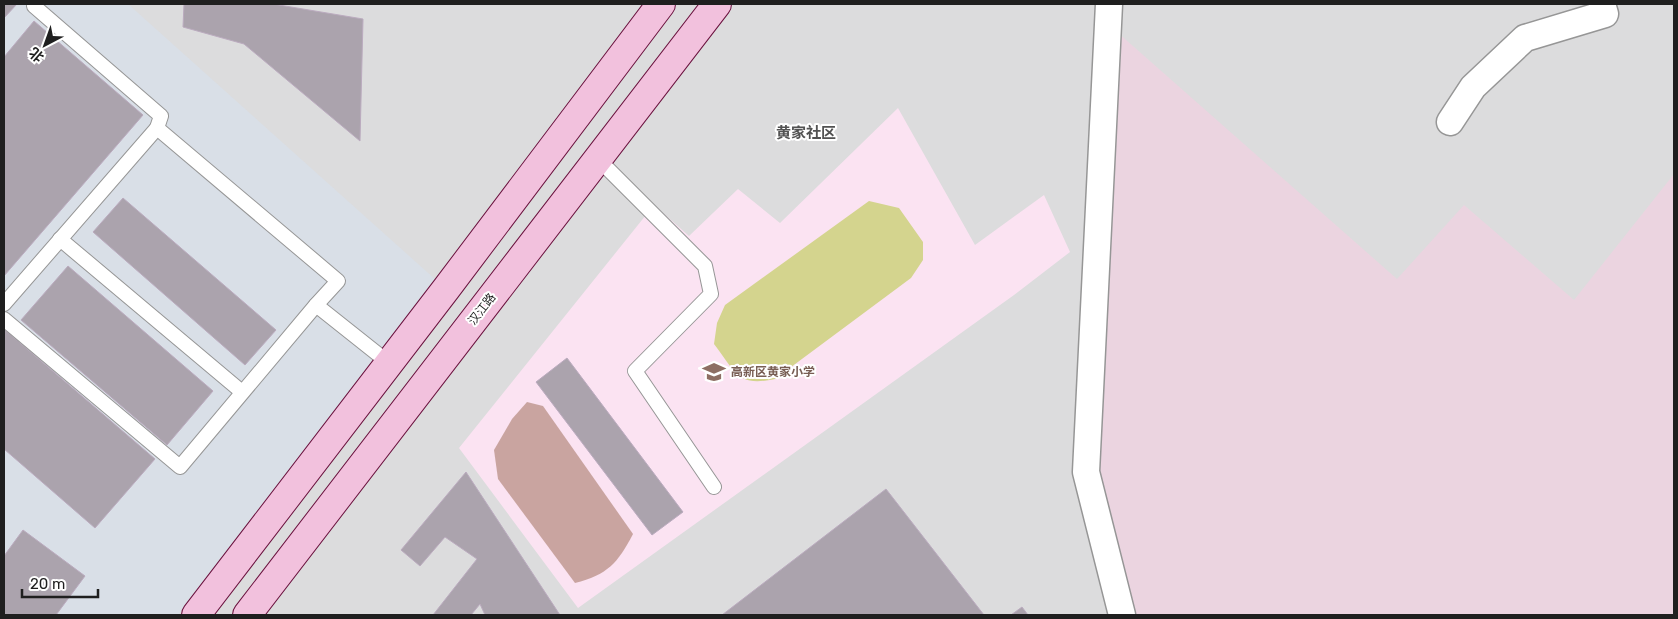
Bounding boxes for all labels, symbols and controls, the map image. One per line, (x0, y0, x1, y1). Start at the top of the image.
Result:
north arrow (20, 20, 70, 70)
text: 北 (26, 43, 48, 65)
district label: 黄家社区 (776, 124, 836, 142)
street label: 汉江路 (465, 291, 499, 327)
school or university icon: 高新区黄家小学 (701, 359, 727, 385)
place label: 高新区黄家小学 (731, 365, 815, 379)
scale bar (22, 566, 99, 598)
text: 20 m (30, 575, 65, 593)

